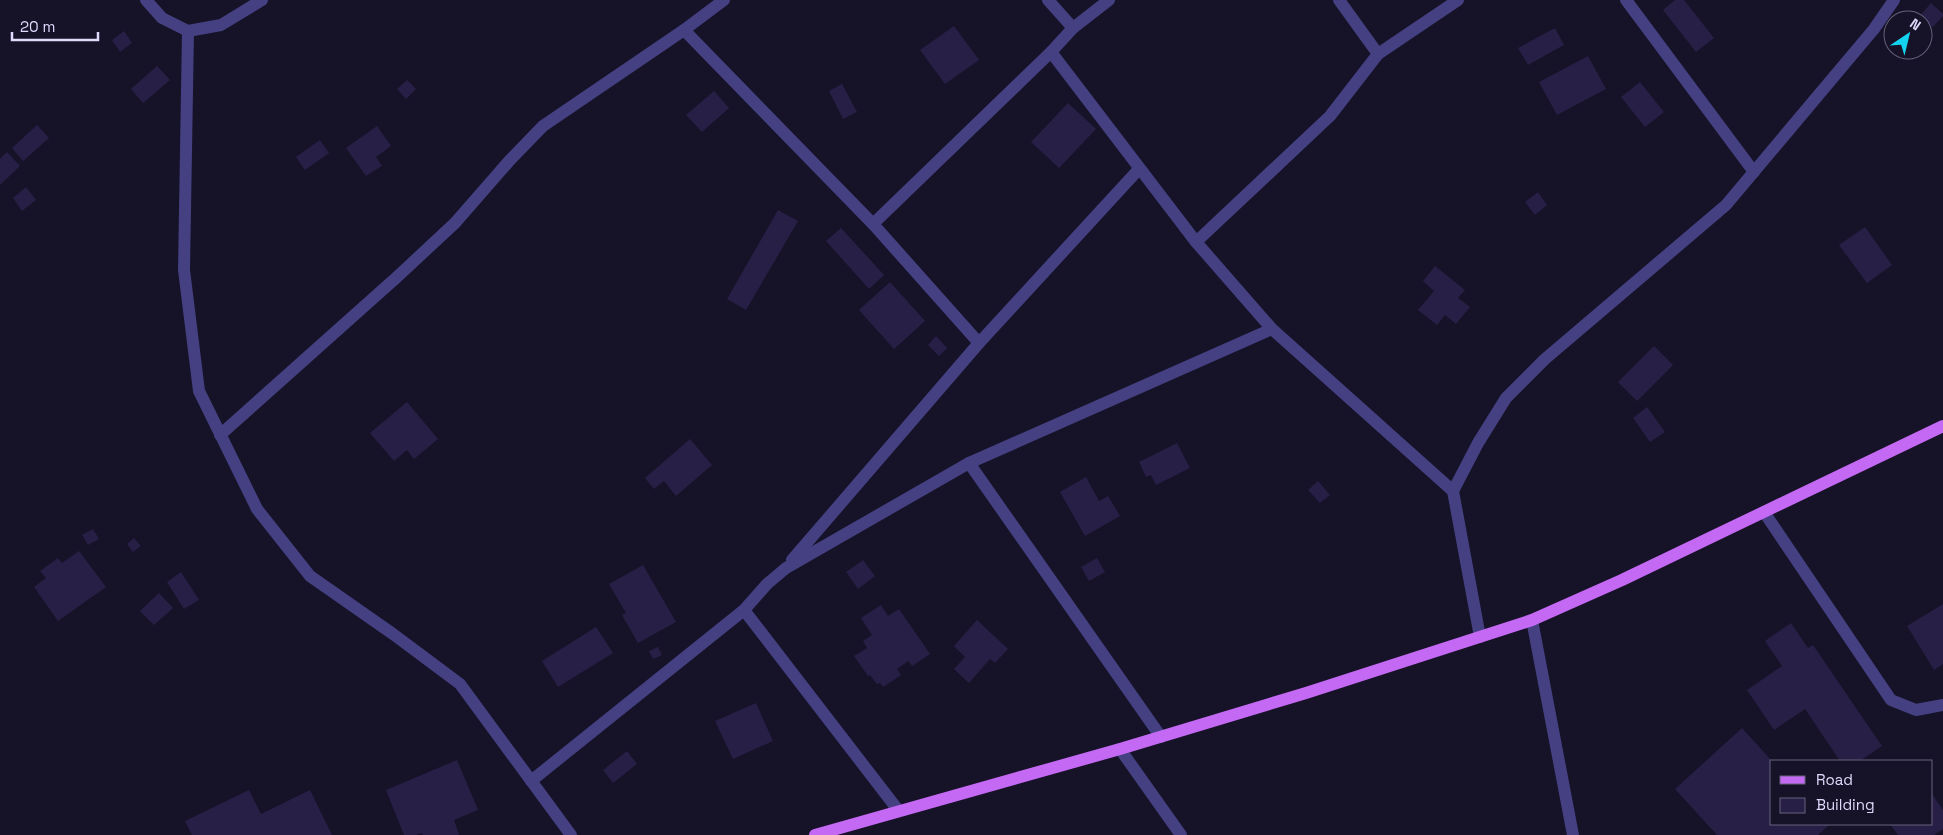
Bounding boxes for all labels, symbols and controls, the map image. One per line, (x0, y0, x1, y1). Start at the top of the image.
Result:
scale bar (12, 10, 99, 42)
north arrow (1883, 10, 1933, 60)
text: N (1906, 14, 1924, 34)
text: 20 m (20, 17, 55, 36)
legend (1770, 760, 1933, 825)
text: Road (1816, 770, 1853, 789)
text: Building (1816, 795, 1875, 814)

